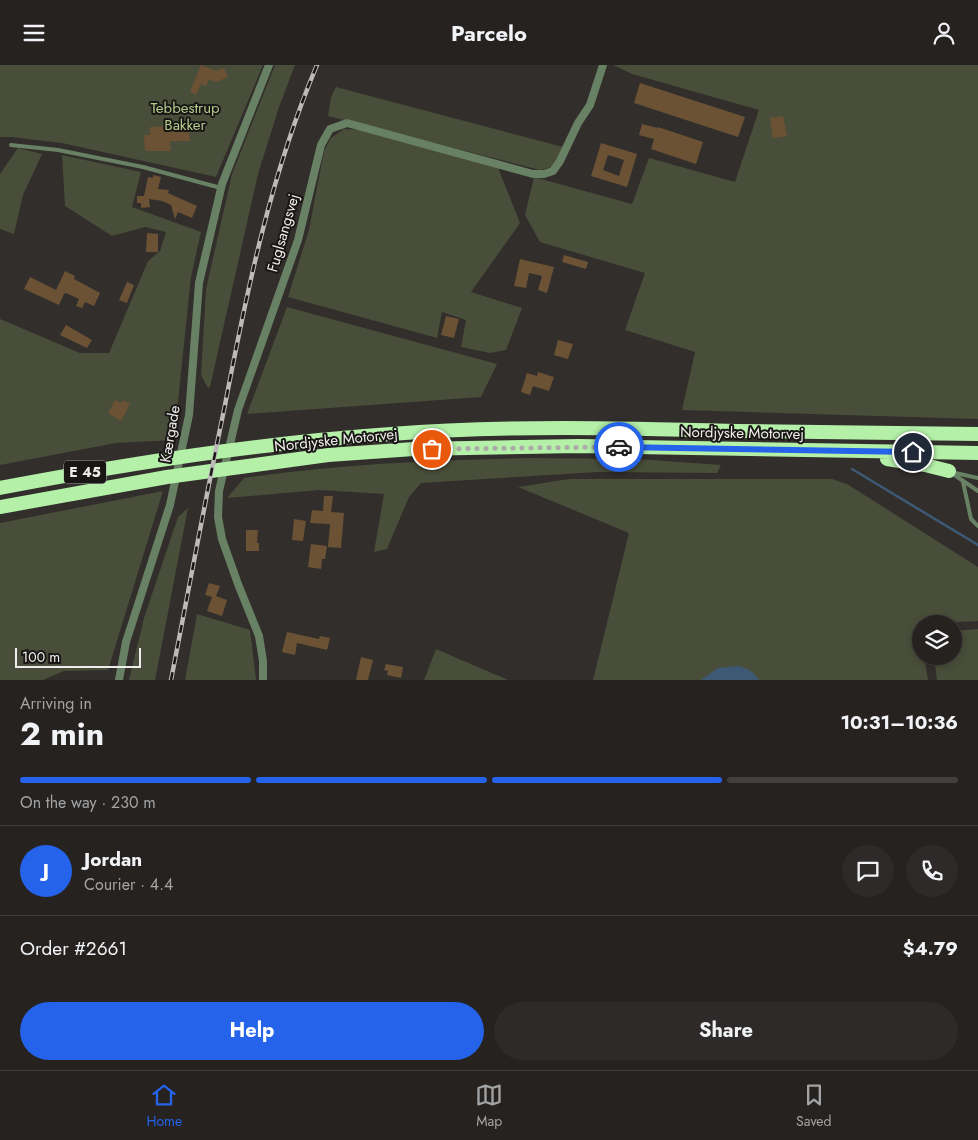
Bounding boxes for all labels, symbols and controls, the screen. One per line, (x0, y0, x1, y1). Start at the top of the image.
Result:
text: Parcelo (451, 17, 527, 49)
icon: menu (20, 19, 48, 47)
icon: person (930, 19, 958, 47)
park label: Tebbestrup Bakker (150, 97, 220, 136)
street label: Fuglsangsvej (261, 191, 305, 275)
street label: Kærgade (154, 403, 186, 464)
street label: Nordjyske Motorvej (680, 421, 804, 445)
courier (594, 422, 644, 472)
street label: Nordjyske Motorvej (273, 423, 399, 457)
pin (411, 428, 453, 470)
pin (892, 431, 934, 473)
icon: car (605, 433, 633, 461)
icon: bag (418, 435, 446, 463)
icon: home (899, 438, 927, 466)
road number: E 45 (64, 461, 106, 483)
map controls (912, 615, 962, 665)
button: layers (912, 615, 962, 665)
scale bar (15, 645, 141, 668)
text: 100 m (22, 647, 60, 667)
text: Arriving in (20, 692, 92, 715)
text: 10:31–10:36 (840, 709, 958, 736)
text: 2 min (20, 711, 104, 757)
text: On the way · 230 m (20, 791, 156, 814)
button: chat (842, 845, 894, 897)
button: phone (906, 845, 958, 897)
text: Jordan (84, 846, 142, 873)
text: J (43, 857, 49, 884)
text: Courier · 4.4 (84, 873, 173, 896)
text: Order #2661 (20, 935, 127, 962)
text: $4.79 (903, 935, 958, 962)
button: Help (20, 1002, 484, 1060)
button: Share (494, 1002, 958, 1060)
tab: Home (146, 1081, 182, 1131)
tab: Map (475, 1081, 503, 1131)
tab: Saved (796, 1081, 832, 1131)

